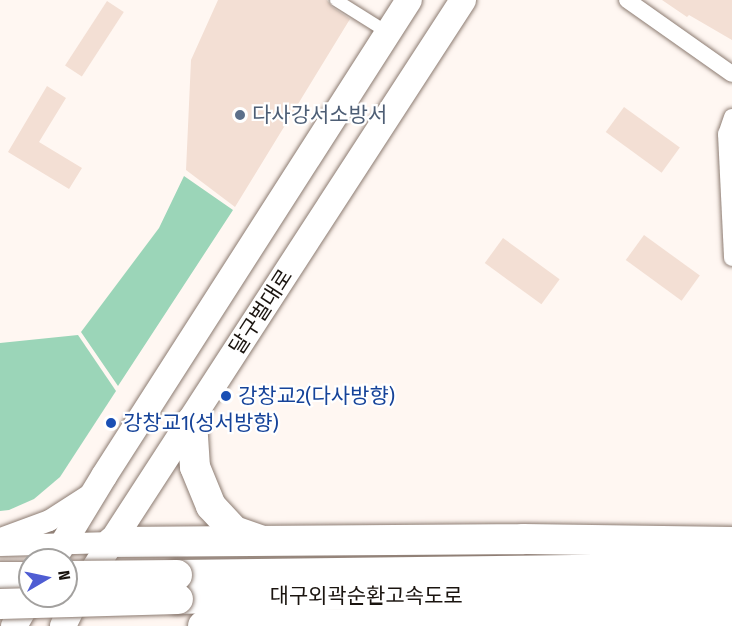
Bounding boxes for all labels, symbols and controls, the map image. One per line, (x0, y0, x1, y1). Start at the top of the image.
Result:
place label: 다사강서소방서 (252, 102, 387, 128)
marker: 다사강서소방서 (233, 108, 247, 122)
street label: 달구벌대로 (224, 265, 298, 359)
place label: 강창교2(다사방향) (238, 383, 395, 409)
marker: 강창교2(다사방향) (219, 389, 233, 403)
place label: 강창교1(성서방향) (123, 410, 279, 436)
marker: 강창교1(성서방향) (104, 416, 118, 430)
north arrow (18, 548, 78, 608)
text: N (54, 569, 74, 582)
street label: 대구외곽순환고속도로 (269, 583, 463, 609)

